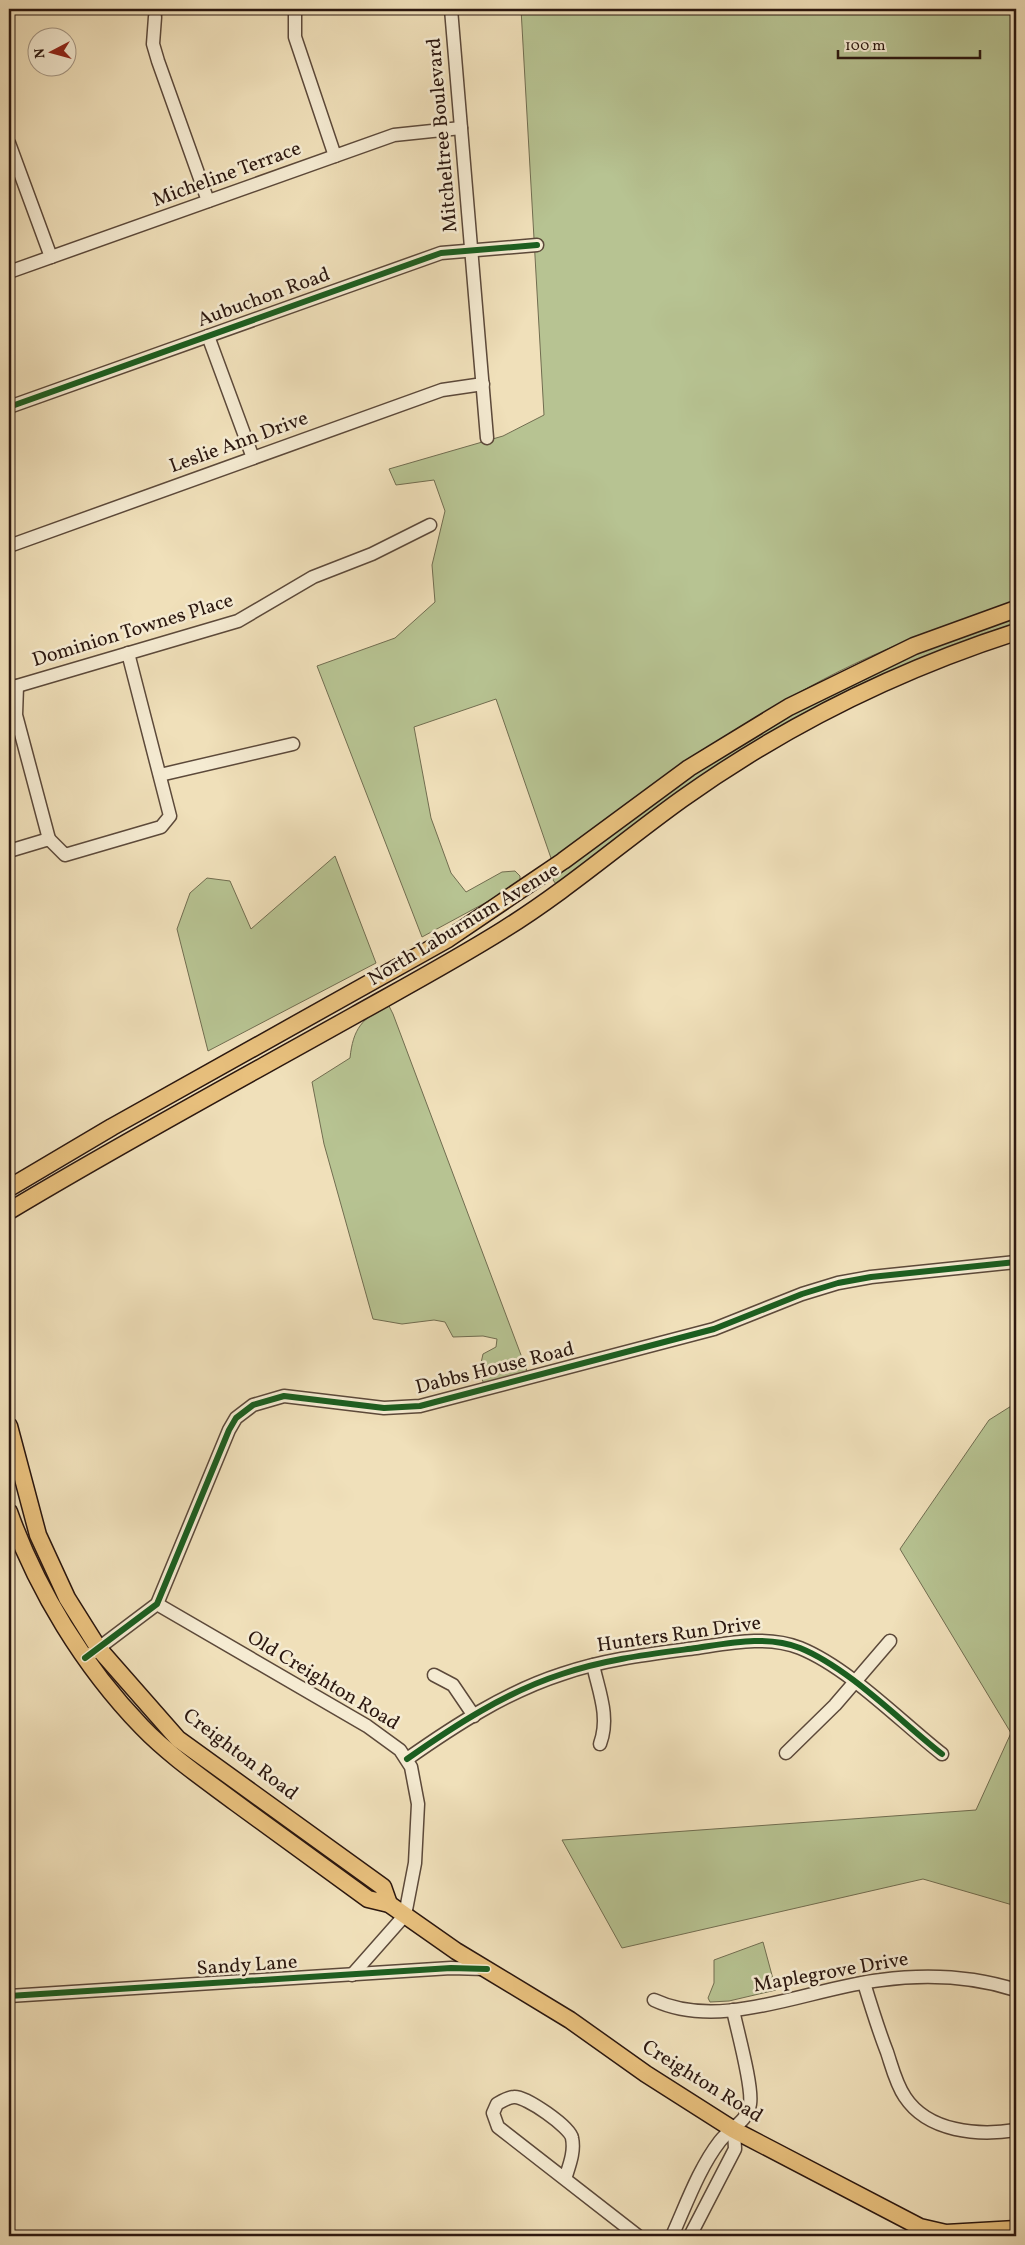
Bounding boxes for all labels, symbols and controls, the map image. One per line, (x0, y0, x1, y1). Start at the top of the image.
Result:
north arrow (28, 28, 78, 78)
scale bar (838, 28, 980, 60)
street label: Mitcheltree Boulevard (421, 36, 465, 234)
text: 100 m (845, 36, 885, 57)
text: N (31, 47, 51, 59)
street label: Micheline Terrace (149, 135, 305, 215)
street label: Aubuchon Road (194, 261, 334, 335)
street label: Leslie Ann Drive (166, 405, 312, 481)
street label: Dominion Townes Place (29, 587, 237, 675)
street label: North Laburnum Avenue (363, 857, 565, 993)
street label: Dabbs House Road (413, 1336, 577, 1402)
street label: Hunters Run Drive (595, 1610, 763, 1660)
street label: Old Creighton Road (241, 1624, 405, 1738)
street label: Creighton Road (177, 1702, 303, 1808)
street label: Maplegrove Drive (751, 1946, 911, 2000)
street label: Sandy Lane (196, 1949, 298, 1983)
street label: Creighton Road (636, 2034, 768, 2130)

